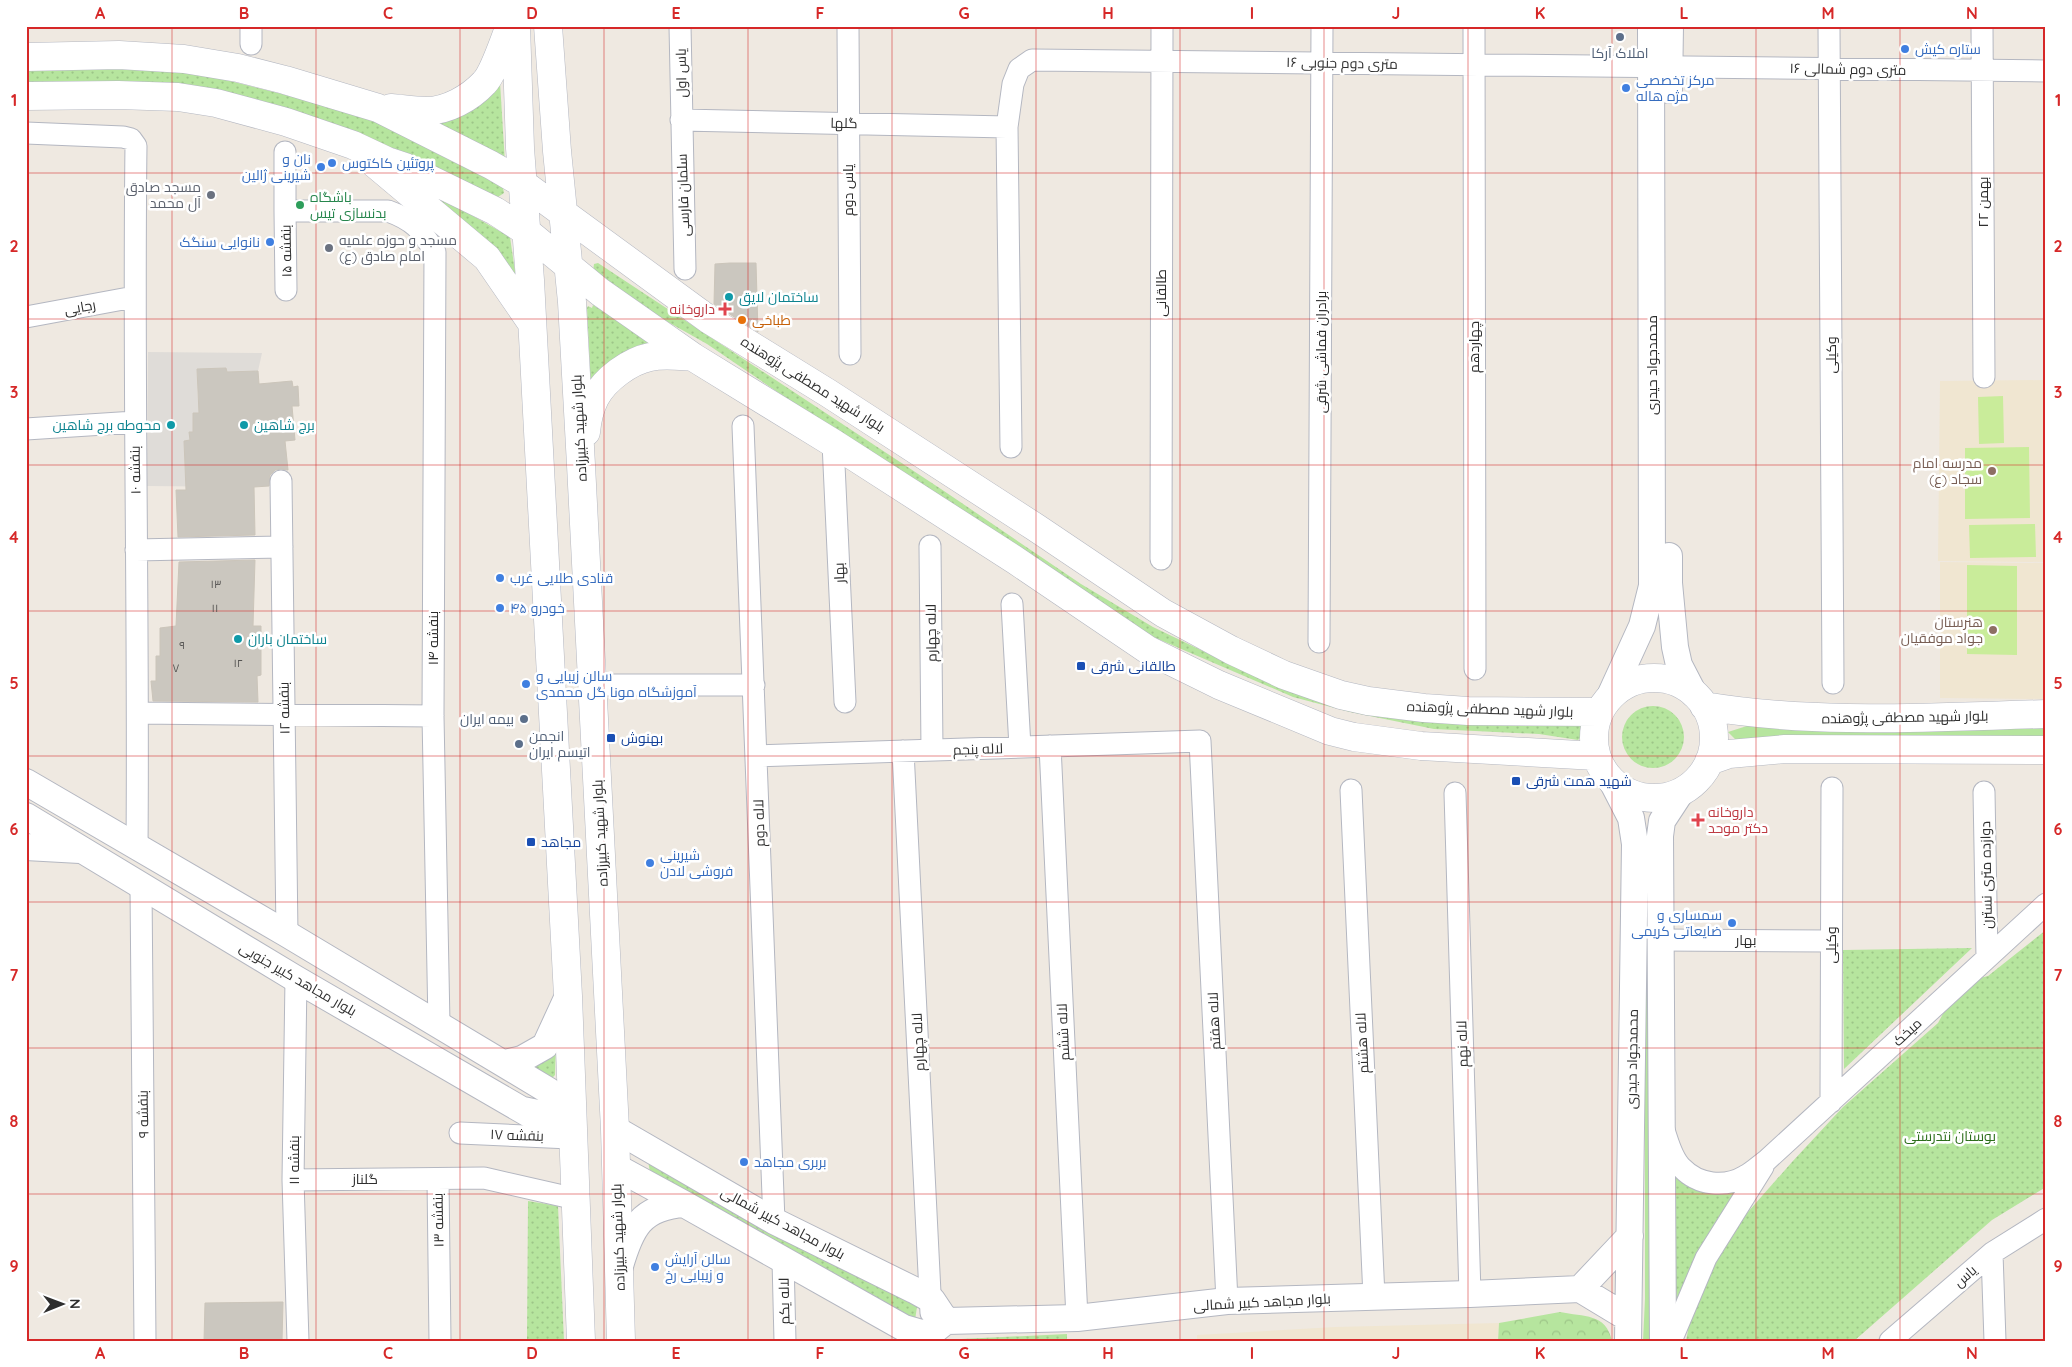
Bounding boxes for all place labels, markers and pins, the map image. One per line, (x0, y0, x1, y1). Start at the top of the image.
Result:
marker: املاک آرکا (1614, 31, 1626, 43)
place label: ستاره کیش (1915, 40, 1981, 58)
marker: ستاره کیش (1899, 43, 1911, 55)
place label: املاک آرکا (1591, 44, 1649, 62)
place label: مرکز تخصصی مژه هاله (1636, 71, 1714, 105)
marker: مرکز تخصصی مژه هاله (1620, 82, 1632, 94)
place label: نان و شیرینی ژالین (242, 150, 311, 184)
place label: پروتئین کاکتوس (342, 154, 434, 173)
marker: پروتئین کاکتوس (326, 157, 338, 169)
marker: نان و شیرینی ژالین (315, 161, 327, 173)
place label: مسجد صادق آل محمد (126, 178, 201, 212)
place label: باشگاه بدنسازی تیس (310, 188, 387, 222)
marker: مسجد صادق آل محمد (205, 189, 217, 201)
marker: باشگاه بدنسازی تیس (294, 199, 306, 211)
place label: مسجد و حوزه علمیه امام صادق (ع) (339, 231, 457, 266)
place label: نانوایی سنگک (180, 233, 260, 251)
marker: نانوایی سنگک (264, 236, 276, 248)
marker: مسجد و حوزه علمیه امام صادق (ع) (323, 242, 335, 254)
place label: ساختمان لایق (739, 288, 819, 306)
marker: ساختمان لایق (723, 291, 735, 303)
place label: داروخانه (669, 300, 715, 318)
marker: داروخانه (719, 303, 731, 315)
place label: طباخی (752, 311, 791, 329)
marker: طباخی (736, 314, 748, 326)
place label: محوطه برج شاهین (53, 416, 161, 434)
place label: برج شاهین (254, 416, 315, 434)
marker: محوطه برج شاهین (165, 419, 177, 431)
marker: برج شاهین (238, 419, 250, 431)
place label: مدرسه امام سجاد (ع) (1913, 454, 1982, 488)
marker: مدرسه امام سجاد (ع) (1986, 465, 1998, 477)
place label: قنادی طلایی غرب (510, 569, 613, 587)
marker: قنادی طلایی غرب (494, 572, 506, 584)
place label: خودرو ۴۵ (510, 599, 565, 617)
marker: خودرو ۴۵ (494, 602, 506, 614)
place label: هنرستان جواد موفقیان (1901, 613, 1983, 647)
marker: هنرستان جواد موفقیان (1987, 624, 1999, 636)
place label: ساختمان باران (248, 630, 327, 648)
marker: ساختمان باران (232, 633, 244, 645)
place label: طالقانی شرقی (1091, 657, 1176, 675)
marker: طالقانی شرقی (1075, 660, 1087, 672)
place label: سالن زیبایی و آموزشگاه مونا گل محمدی (536, 667, 697, 701)
marker: سالن زیبایی و آموزشگاه مونا گل محمدی (520, 678, 532, 690)
place label: بیمه ایران (460, 710, 514, 728)
marker: بیمه ایران (518, 713, 530, 725)
place label: انجمن اتیسم ایران (529, 727, 591, 762)
place label: بهنوش (621, 729, 663, 747)
marker: بهنوش (605, 732, 617, 744)
marker: انجمن اتیسم ایران (513, 738, 525, 750)
place label: شهید همت شرقی (1526, 772, 1632, 790)
marker: شهید همت شرقی (1510, 775, 1522, 787)
place label: داروخانه دکتر موحد (1708, 803, 1768, 837)
marker: داروخانه دکتر موحد (1692, 814, 1704, 826)
place label: مجاهد (541, 833, 581, 851)
marker: مجاهد (525, 836, 537, 848)
place label: شیرینی فروشی لادن (660, 846, 733, 880)
marker: شیرینی فروشی لادن (644, 857, 656, 869)
place label: سمساری و ضایعاتی کریمی (1631, 906, 1722, 940)
marker: سمساری و ضایعاتی کریمی (1726, 917, 1738, 929)
place label: بربری مجاهد (754, 1153, 826, 1171)
marker: بربری مجاهد (738, 1156, 750, 1168)
place label: سالن آرایش و زیبایی رخ (665, 1250, 731, 1284)
marker: سالن آرایش و زیبایی رخ (649, 1261, 661, 1273)

